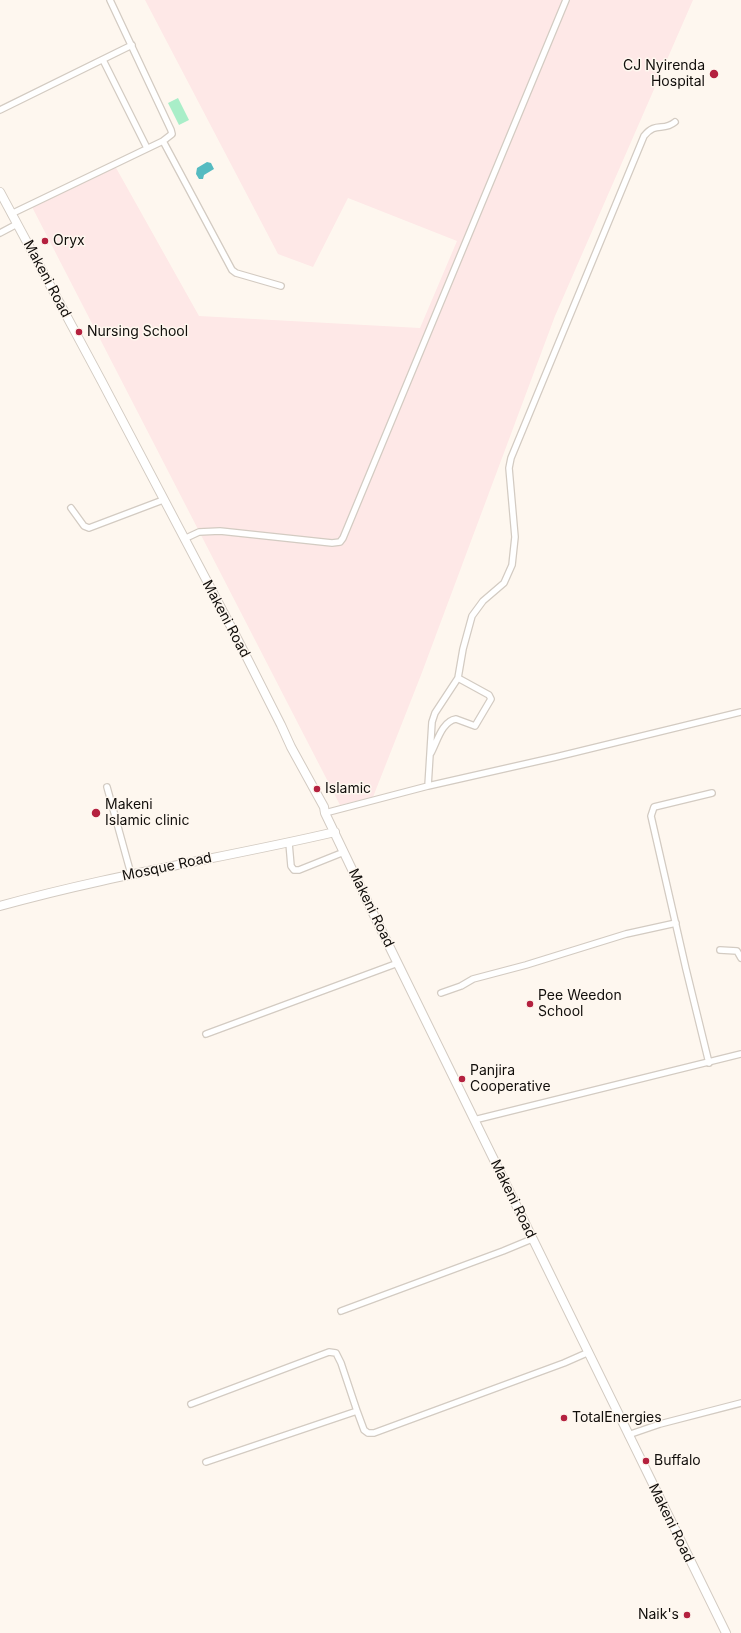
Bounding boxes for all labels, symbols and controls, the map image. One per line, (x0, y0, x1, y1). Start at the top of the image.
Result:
place label: CJ Nyirenda Hospital (623, 58, 705, 90)
marker: CJ Nyirenda Hospital (708, 68, 720, 80)
place label: Oryx (53, 233, 85, 249)
marker: Oryx (40, 236, 50, 246)
street label: Makeni Road (20, 237, 74, 321)
place label: Nursing School (87, 324, 188, 340)
marker: Nursing School (74, 327, 84, 337)
street label: Makeni Road (199, 577, 253, 661)
place label: Islamic (325, 781, 371, 797)
marker: Islamic (312, 784, 322, 794)
place label: Makeni Islamic clinic (105, 797, 189, 830)
marker: Makeni Islamic clinic (90, 807, 102, 819)
street label: Mosque Road (121, 849, 213, 885)
street label: Makeni Road (345, 866, 397, 950)
place label: Pee Weedon School (538, 988, 622, 1020)
marker: Pee Weedon School (525, 999, 535, 1009)
place label: Panjira Cooperative (470, 1063, 551, 1096)
marker: Panjira Cooperative (457, 1074, 467, 1084)
street label: Makeni Road (487, 1157, 539, 1241)
place label: TotalEnergies (572, 1410, 662, 1426)
marker: TotalEnergies (559, 1413, 569, 1423)
place label: Buffalo (654, 1453, 701, 1469)
marker: Buffalo (641, 1456, 651, 1466)
street label: Makeni Road (645, 1481, 697, 1565)
place label: Naik's (638, 1607, 679, 1623)
marker: Naik's (682, 1610, 692, 1620)

